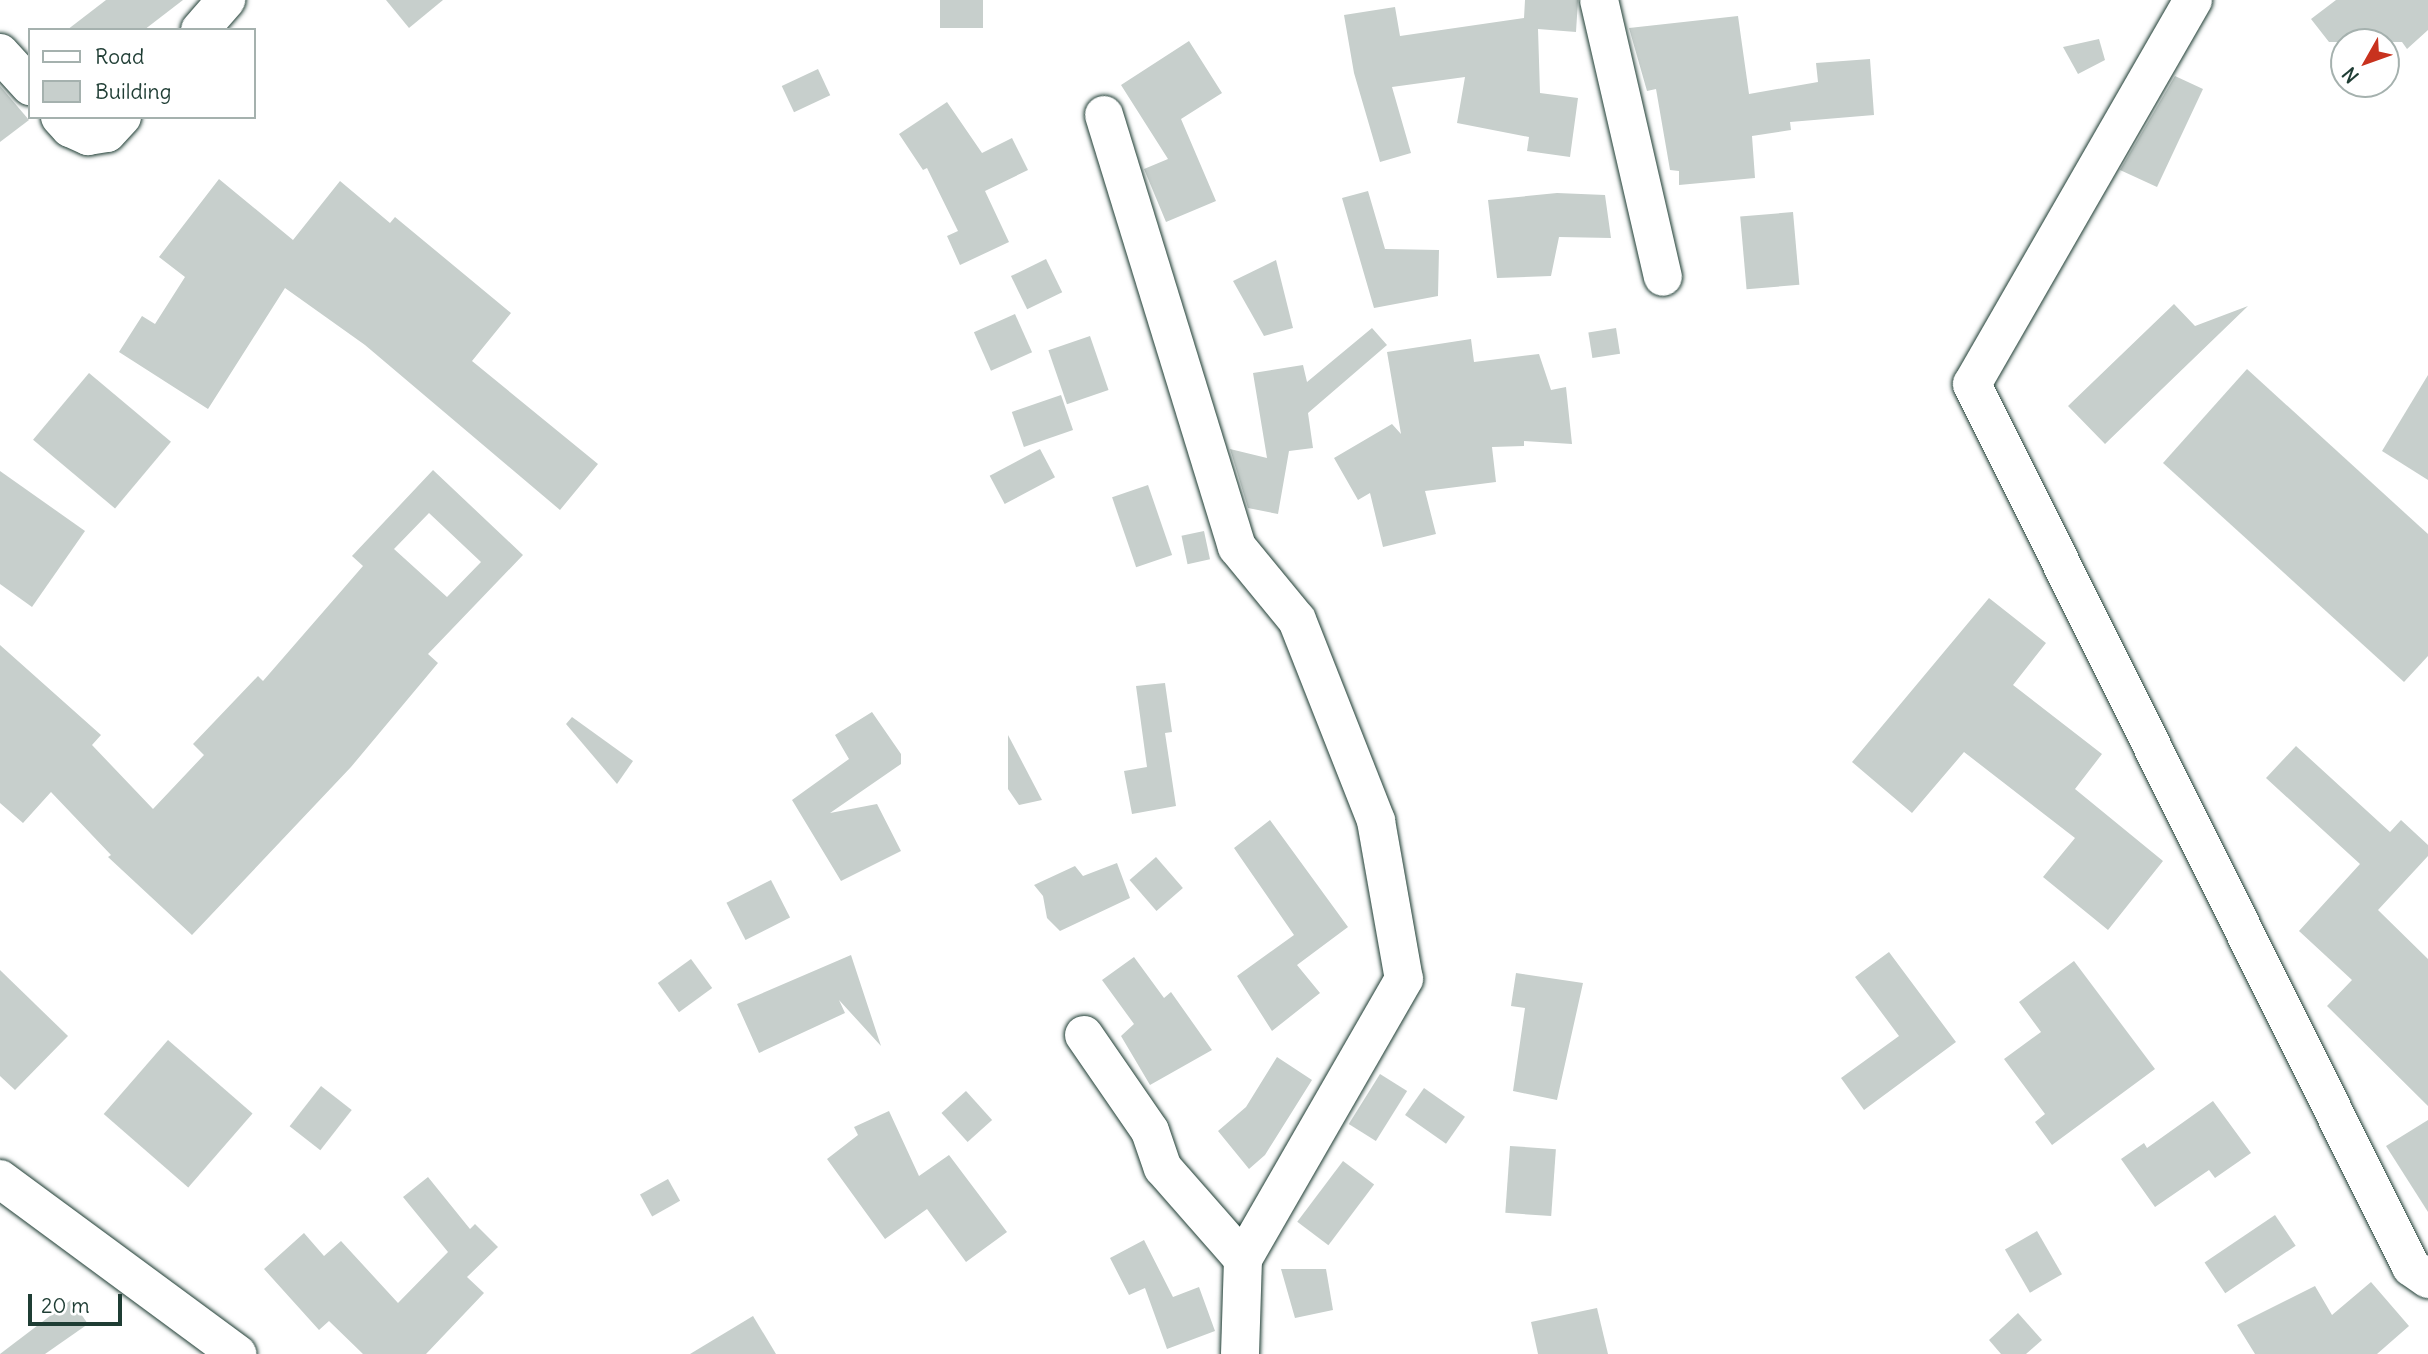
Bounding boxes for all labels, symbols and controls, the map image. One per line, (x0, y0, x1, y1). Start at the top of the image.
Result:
legend (28, 28, 256, 119)
north arrow (2330, 28, 2400, 98)
text: Road (95, 43, 144, 70)
text: N (2337, 62, 2364, 88)
text: Building (95, 78, 171, 105)
scale bar (32, 1280, 126, 1324)
text: 20 m (41, 1292, 90, 1319)

